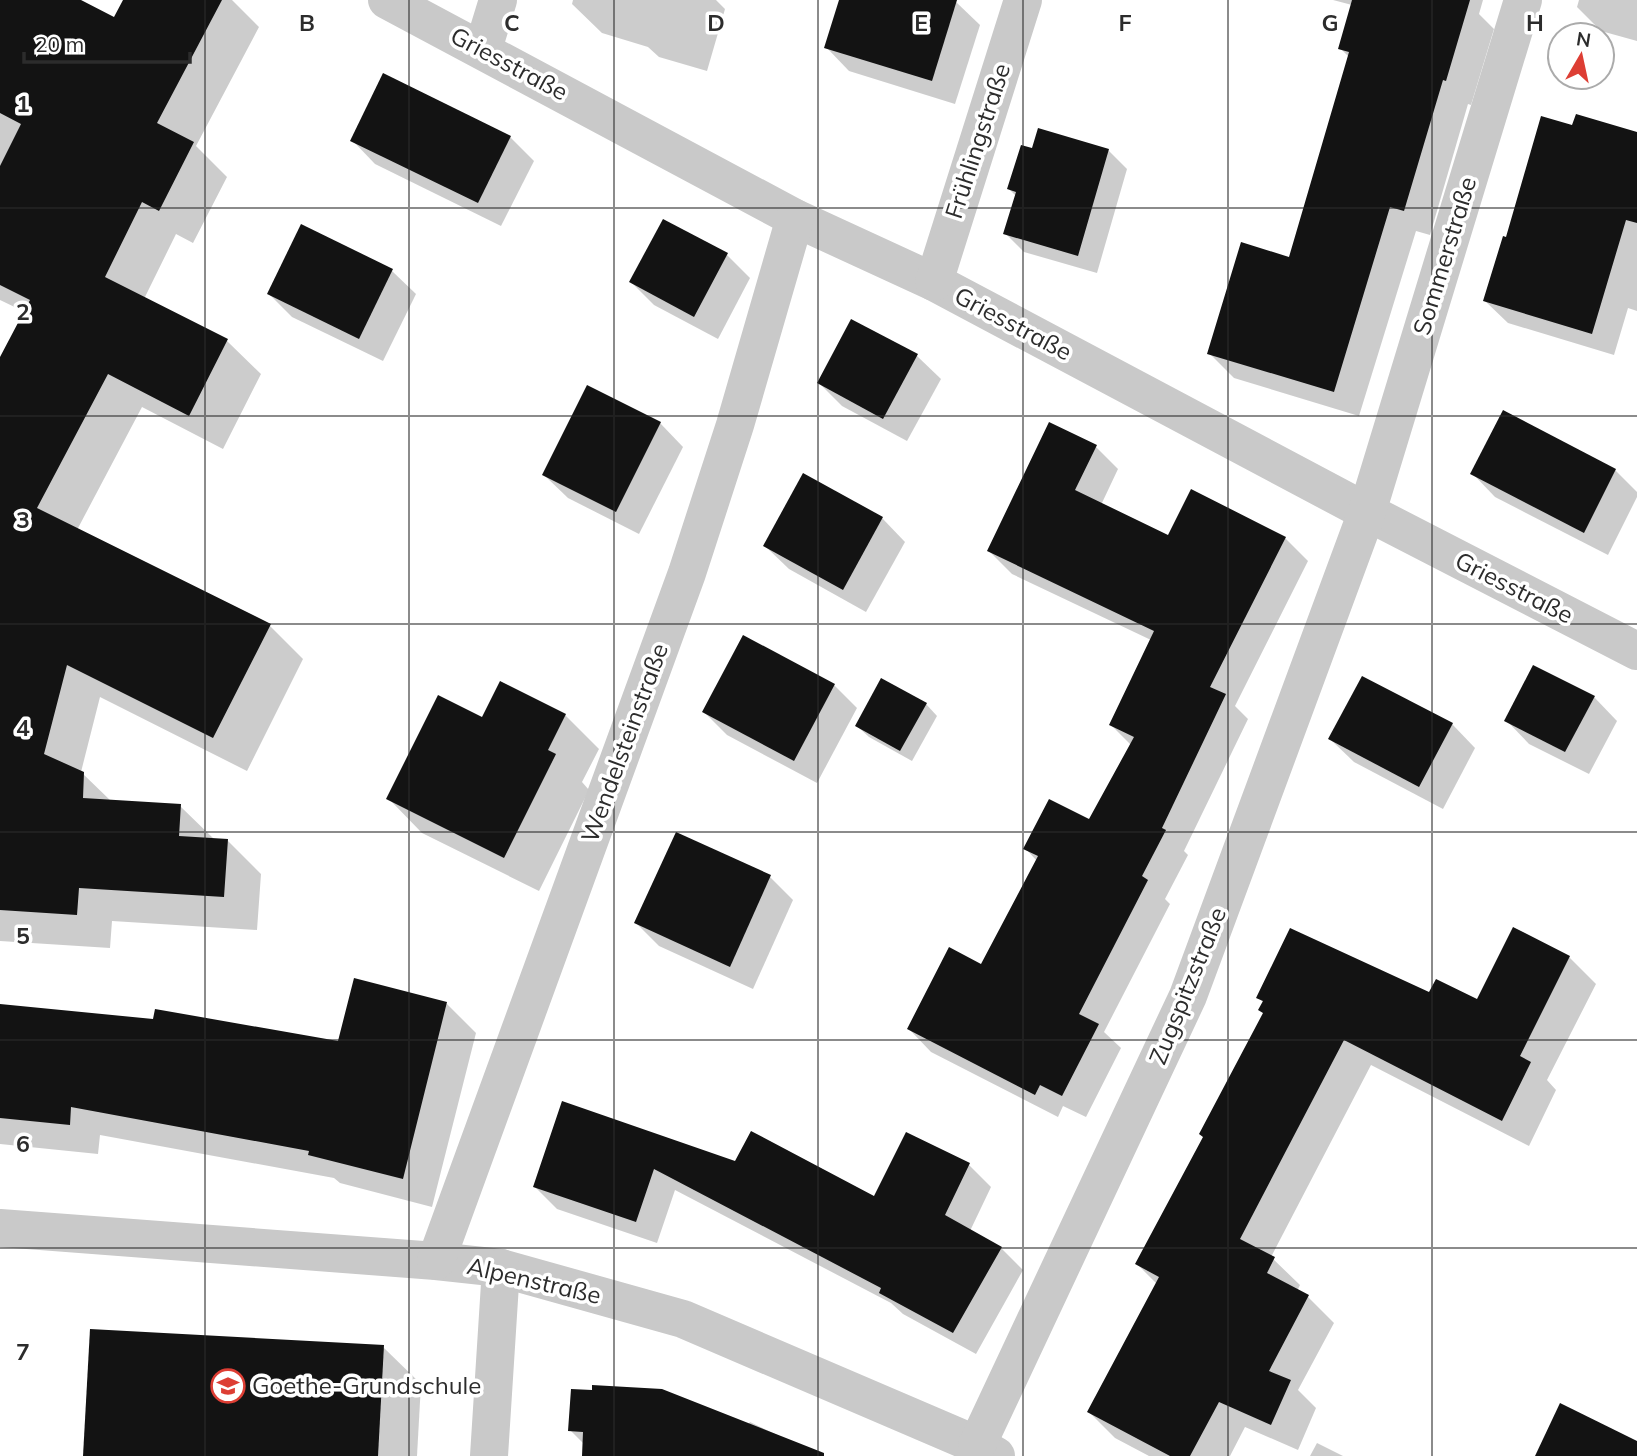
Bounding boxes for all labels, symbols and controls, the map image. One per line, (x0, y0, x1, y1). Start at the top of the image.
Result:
text: B (299, 8, 315, 37)
text: C (504, 8, 520, 37)
text: D (707, 8, 725, 37)
text: E (914, 8, 928, 37)
text: F (1118, 8, 1132, 37)
text: G (1321, 8, 1339, 37)
text: H (1526, 8, 1544, 37)
street label: Griesstraße (446, 20, 573, 106)
scale bar (24, 21, 191, 65)
north arrow (1546, 21, 1616, 91)
text: N (1575, 26, 1593, 52)
text: 20 m (35, 31, 84, 57)
street label: Frühlingstraße (938, 59, 1016, 222)
text: 1 (16, 89, 30, 118)
street label: Sommerstraße (1406, 173, 1482, 338)
street label: Griesstraße (950, 280, 1077, 366)
text: 2 (16, 297, 30, 326)
text: 3 (16, 505, 30, 534)
street label: Griesstraße (1450, 545, 1578, 630)
street label: Wendelsteinstraße (574, 639, 674, 846)
text: 4 (16, 713, 30, 742)
street label: Zugspitzstraße (1142, 903, 1232, 1068)
text: 5 (16, 921, 30, 950)
text: 6 (16, 1129, 30, 1158)
street label: Alpenstraße (464, 1250, 604, 1310)
text: 7 (16, 1337, 30, 1366)
school or university icon: Goethe-Grundschule (209, 1367, 247, 1405)
place label: Goethe-Grundschule (252, 1370, 481, 1400)

